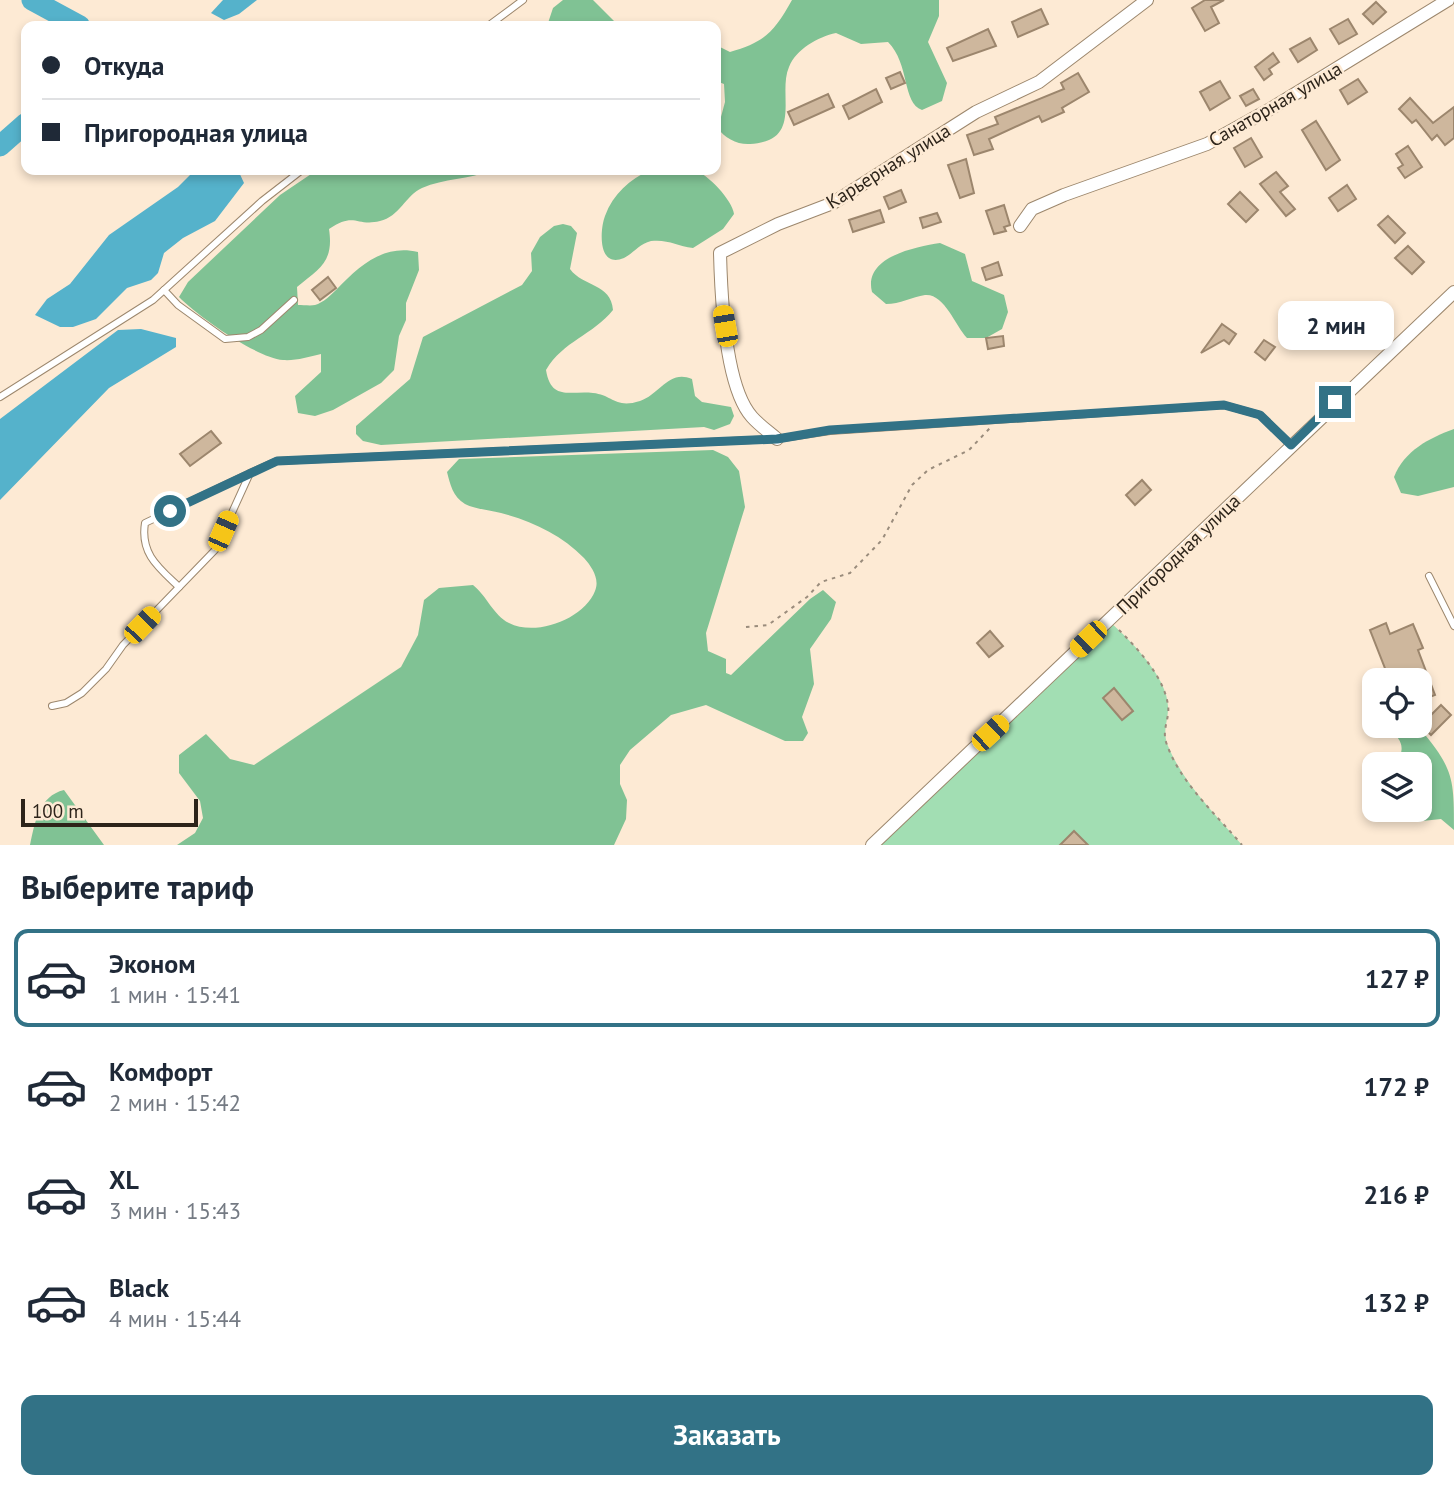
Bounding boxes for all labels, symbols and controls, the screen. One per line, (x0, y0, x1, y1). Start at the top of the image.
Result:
text: Откуда (84, 49, 164, 82)
street label: Санаторная улица (1204, 56, 1346, 152)
text: Пригородная улица (84, 116, 308, 149)
street label: Карьерная улица (821, 118, 955, 214)
callout: 2 мин (1277, 300, 1393, 350)
car (712, 303, 739, 349)
text: 2 мин (1306, 311, 1366, 340)
route end (1319, 386, 1351, 418)
street label: Пригородная улица (1111, 489, 1245, 619)
route start (154, 495, 186, 527)
car (205, 508, 242, 554)
car (120, 603, 165, 647)
car (1066, 617, 1111, 661)
map controls (1362, 668, 1432, 822)
button: locate (1362, 668, 1432, 738)
car (968, 711, 1013, 755)
button: layers (1362, 752, 1432, 822)
scale bar (21, 796, 198, 828)
text: 100 m (32, 799, 84, 823)
text: Выберите тариф (21, 866, 254, 908)
icon: car (25, 947, 88, 1010)
text: Эконом (109, 947, 196, 980)
text: 127 ₽ (1365, 962, 1429, 995)
text: 1 мин · 15:41 (109, 980, 241, 1009)
icon: car (25, 1055, 88, 1118)
text: Комфорт (109, 1055, 212, 1088)
text: 172 ₽ (1363, 1070, 1429, 1103)
text: 2 мин · 15:42 (109, 1088, 241, 1117)
icon: car (25, 1163, 88, 1226)
text: XL (109, 1163, 139, 1196)
text: 216 ₽ (1363, 1178, 1429, 1211)
text: 3 мин · 15:43 (109, 1196, 241, 1225)
icon: car (25, 1271, 88, 1334)
text: Black (109, 1271, 169, 1304)
text: 132 ₽ (1363, 1286, 1429, 1319)
text: 4 мин · 15:44 (109, 1304, 241, 1333)
button: Заказать (21, 1395, 1433, 1475)

